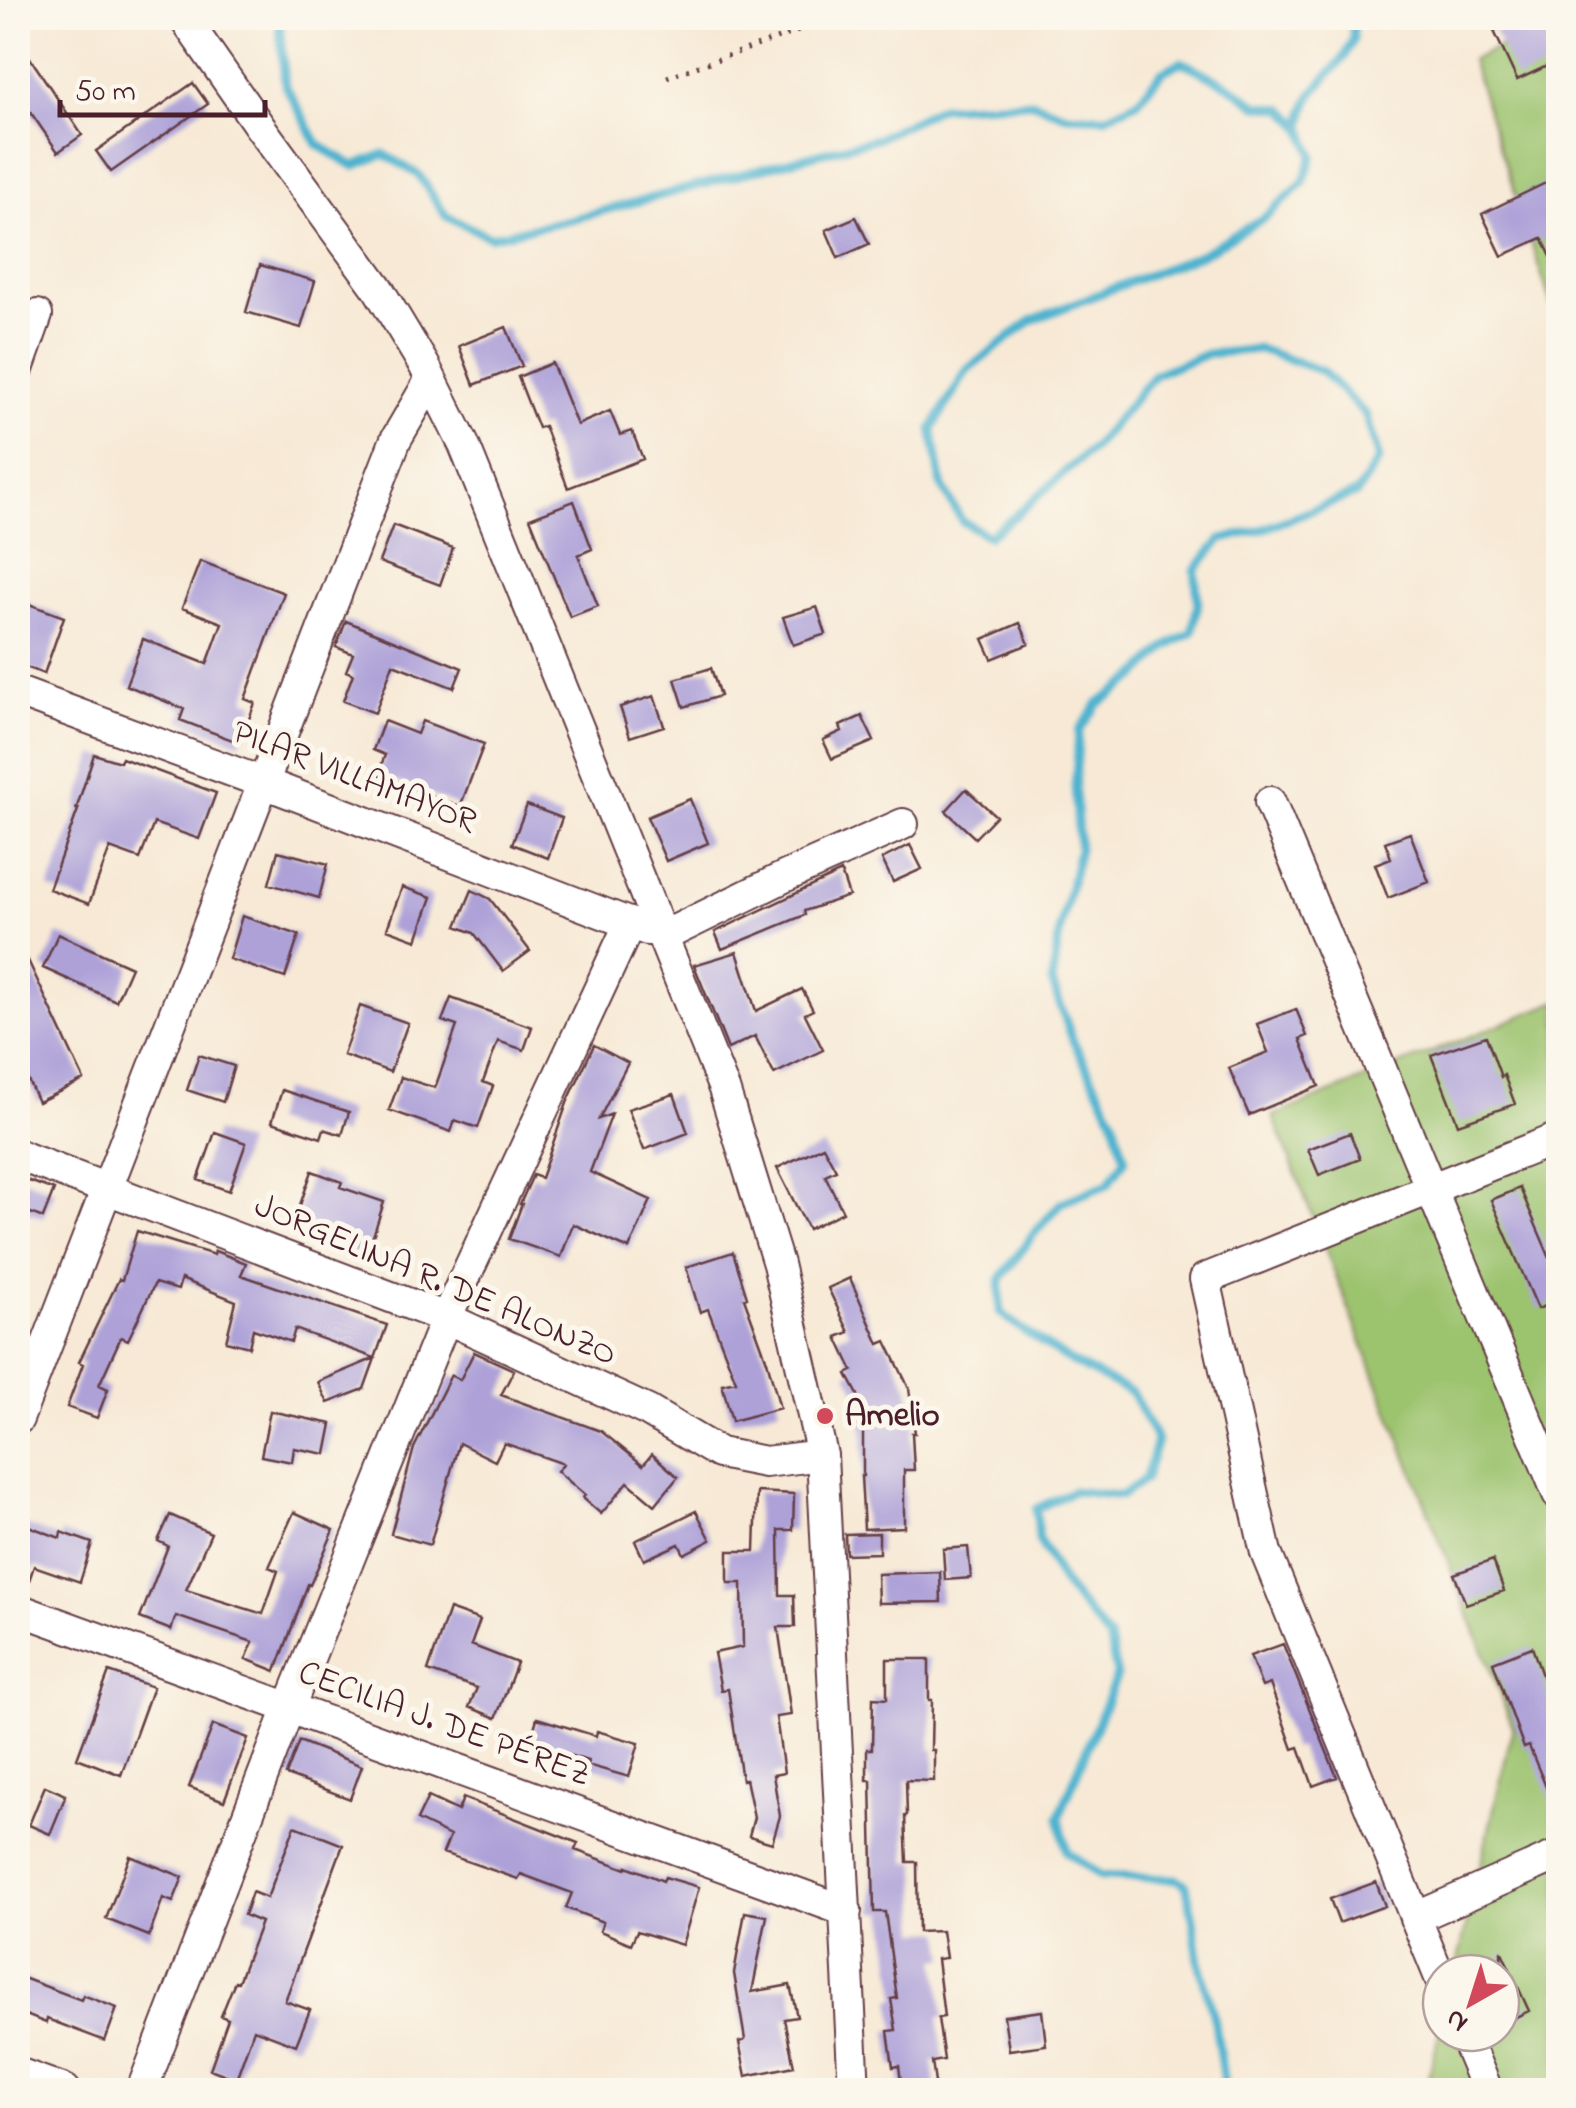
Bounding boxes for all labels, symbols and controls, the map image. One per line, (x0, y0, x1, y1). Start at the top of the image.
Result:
scale bar (60, 55, 265, 117)
text: 50 m (75, 71, 136, 115)
street label: PILAR VILLAMAYOR (225, 708, 484, 848)
street label: JORGELINA R. DE ALONZO (246, 1181, 624, 1381)
place label: Amelio (845, 1391, 940, 1442)
marker: Amelio (814, 1405, 836, 1427)
street label: CECILIA J. DE PÉREZ (291, 1648, 597, 1802)
north arrow (1421, 1953, 1521, 2053)
text: N (1437, 1998, 1478, 2042)

